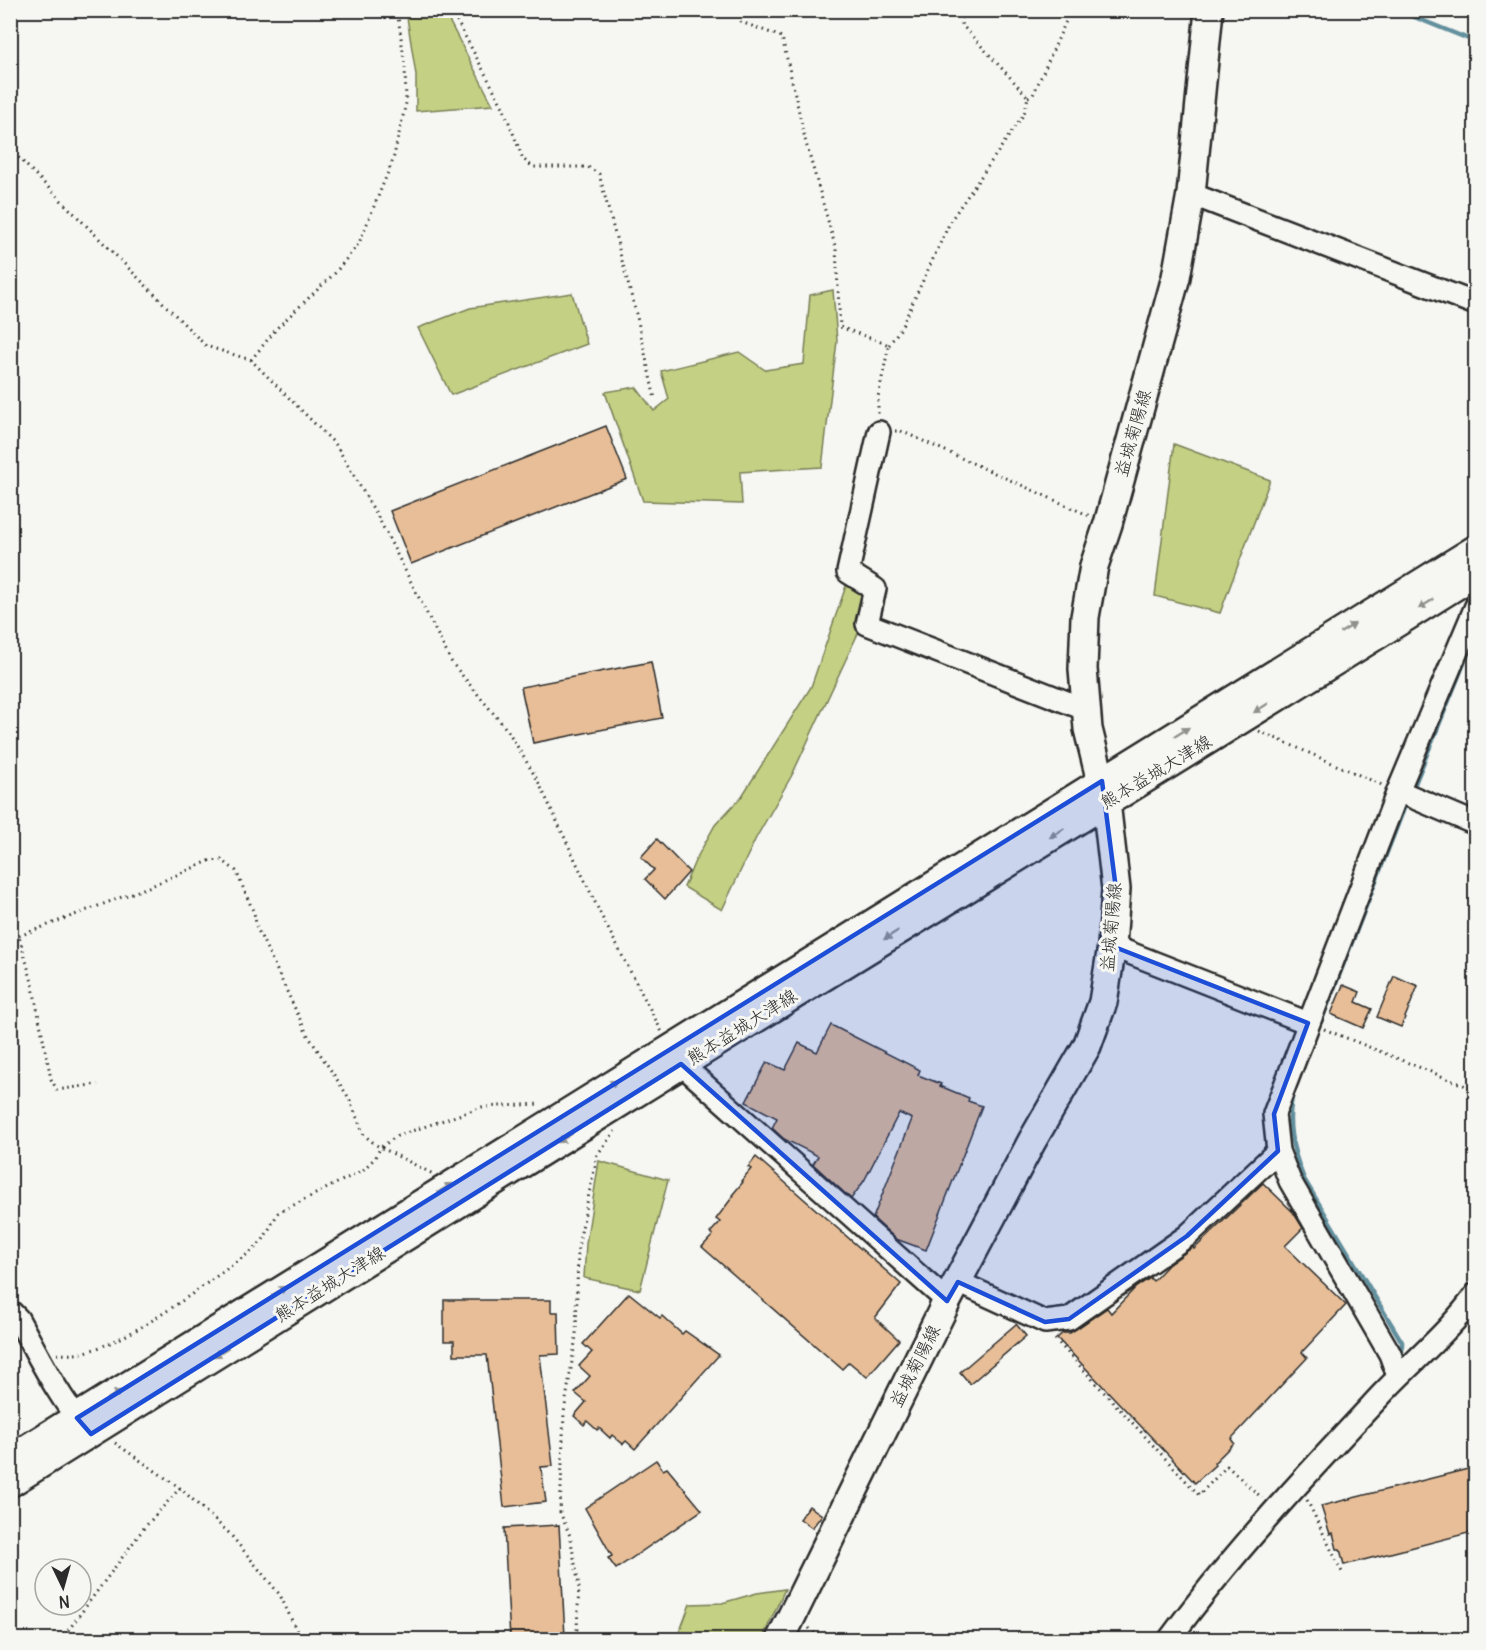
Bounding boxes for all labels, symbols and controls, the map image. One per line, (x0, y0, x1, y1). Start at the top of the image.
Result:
street label: 益城菊陽線 (1109, 386, 1156, 479)
one-way arrow (1418, 599, 1434, 610)
one-way arrow (1340, 623, 1356, 634)
one-way arrow (1253, 702, 1269, 713)
one-way arrow (1174, 726, 1190, 737)
street label: 熊本益城大津線 (1096, 729, 1216, 814)
one-way arrow (1048, 827, 1065, 838)
street label: 益城菊陽線 (1095, 881, 1126, 973)
one-way arrow (883, 930, 899, 941)
street label: 熊本益城大津線 (682, 983, 801, 1070)
one-way arrow (602, 1080, 618, 1091)
one-way arrow (557, 1133, 573, 1144)
one-way arrow (436, 1182, 452, 1194)
street label: 熊本益城大津線 (270, 1240, 389, 1327)
one-way arrow (271, 1286, 287, 1297)
street label: 益城菊陽線 (884, 1320, 945, 1411)
one-way arrow (213, 1347, 229, 1358)
one-way arrow (106, 1389, 122, 1400)
north arrow (33, 1557, 93, 1617)
text: N (58, 1591, 71, 1612)

